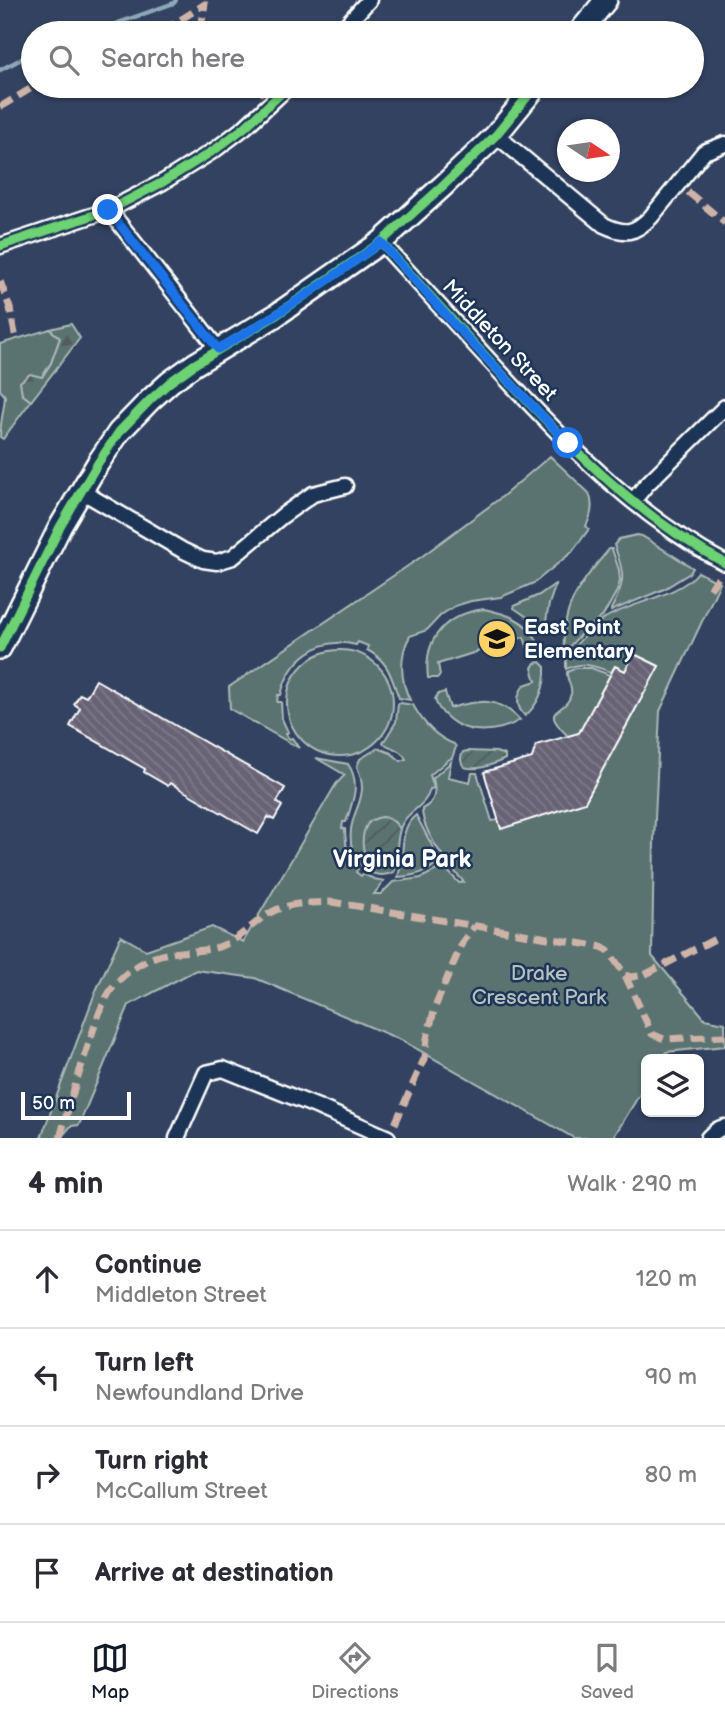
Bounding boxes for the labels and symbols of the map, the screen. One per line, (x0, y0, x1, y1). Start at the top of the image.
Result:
north arrow (557, 119, 620, 182)
route end (92, 194, 123, 225)
street label: Middleton Street (437, 275, 563, 407)
route start (552, 427, 583, 458)
place label: East Point Elementary (524, 615, 634, 664)
school or university icon: East Point Elementary (476, 618, 518, 660)
district label: Virginia Park (333, 845, 472, 874)
park label: Drake Crescent Park (472, 961, 607, 1010)
scale bar (21, 1089, 131, 1121)

